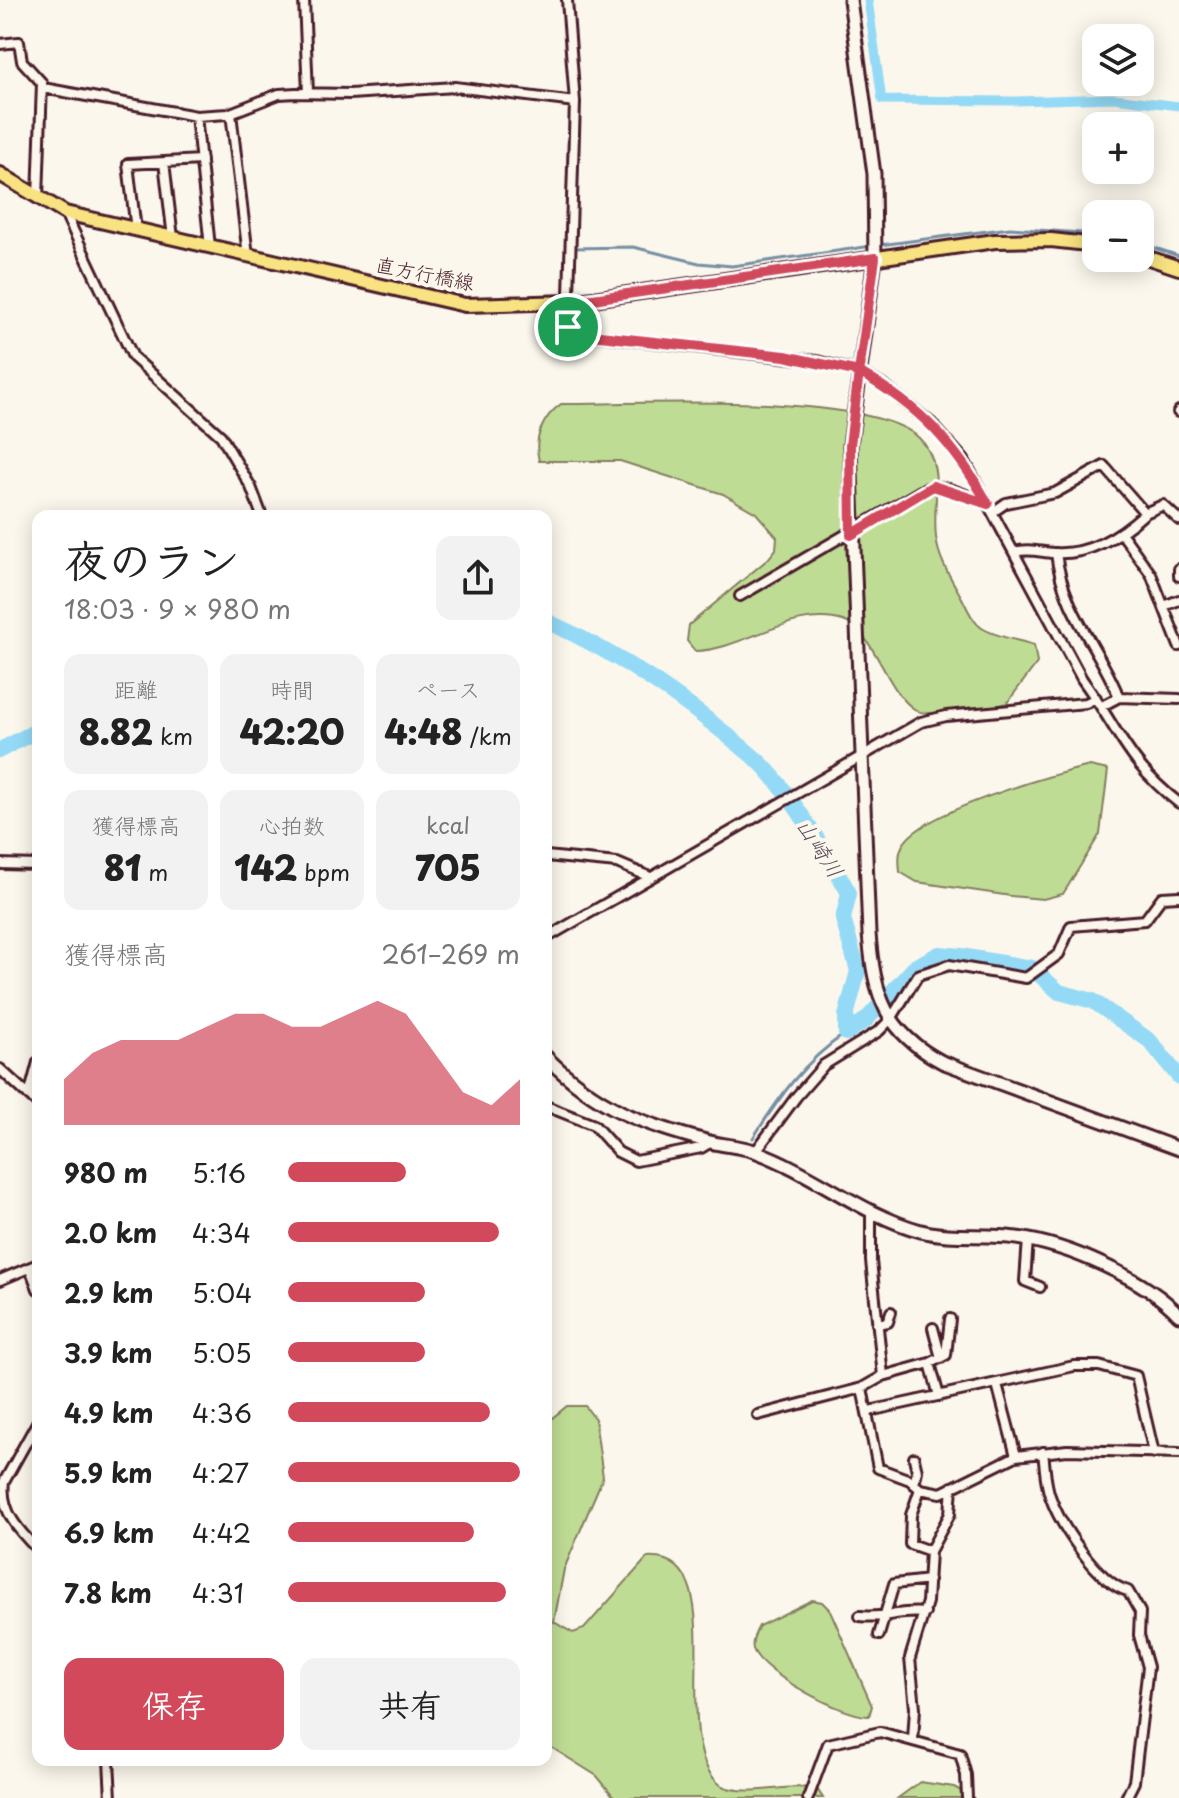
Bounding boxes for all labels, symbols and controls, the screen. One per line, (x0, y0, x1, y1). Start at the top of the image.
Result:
map controls (1082, 24, 1154, 272)
button: layers (1082, 24, 1154, 96)
button: + (1082, 112, 1154, 184)
button: − (1082, 200, 1154, 272)
street label: 直方行橋線 (373, 249, 477, 297)
pin (534, 293, 602, 361)
icon: arrive (546, 305, 590, 349)
text: 夜のラン (64, 526, 240, 592)
button: share (436, 536, 520, 620)
text: 18:03 · 9 × 980 m (64, 589, 291, 628)
text: 距離 (114, 672, 158, 705)
text: 時間 (270, 672, 314, 705)
text: ペース (416, 672, 480, 705)
text: 8.82 (79, 705, 153, 757)
text: 42:20 (239, 705, 345, 757)
text: 4:48 (384, 705, 463, 757)
text: km (153, 719, 193, 752)
text: /km (463, 719, 512, 752)
text: 獲得標高 (92, 808, 180, 841)
text: 心拍数 (259, 808, 325, 841)
text: kcal (426, 808, 470, 841)
water label: 山崎川 (789, 811, 853, 884)
text: 81 (104, 841, 141, 893)
text: 142 (234, 841, 297, 893)
text: 705 (415, 841, 481, 893)
text: m (141, 855, 168, 888)
text: bpm (297, 855, 350, 888)
text: 獲得標高 (64, 934, 168, 973)
text: 261–269 m (381, 934, 520, 973)
text: 980 m (64, 1153, 148, 1192)
text: 5:16 (192, 1153, 246, 1192)
text: 2.0 km (64, 1213, 157, 1252)
text: 4:34 (192, 1213, 251, 1252)
text: 2.9 km (64, 1273, 154, 1312)
text: 5:04 (192, 1273, 252, 1312)
text: 3.9 km (64, 1333, 153, 1372)
text: 5:05 (192, 1333, 252, 1372)
text: 4.9 km (64, 1393, 153, 1432)
text: 4:36 (192, 1393, 252, 1432)
text: 5.9 km (64, 1453, 153, 1492)
text: 4:27 (192, 1453, 249, 1492)
text: 6.9 km (64, 1513, 154, 1552)
text: 4:42 (192, 1513, 251, 1552)
text: 7.8 km (64, 1573, 152, 1612)
text: 4:31 (192, 1573, 244, 1612)
button: 保存 (64, 1658, 284, 1750)
button: 共有 (300, 1658, 520, 1750)

